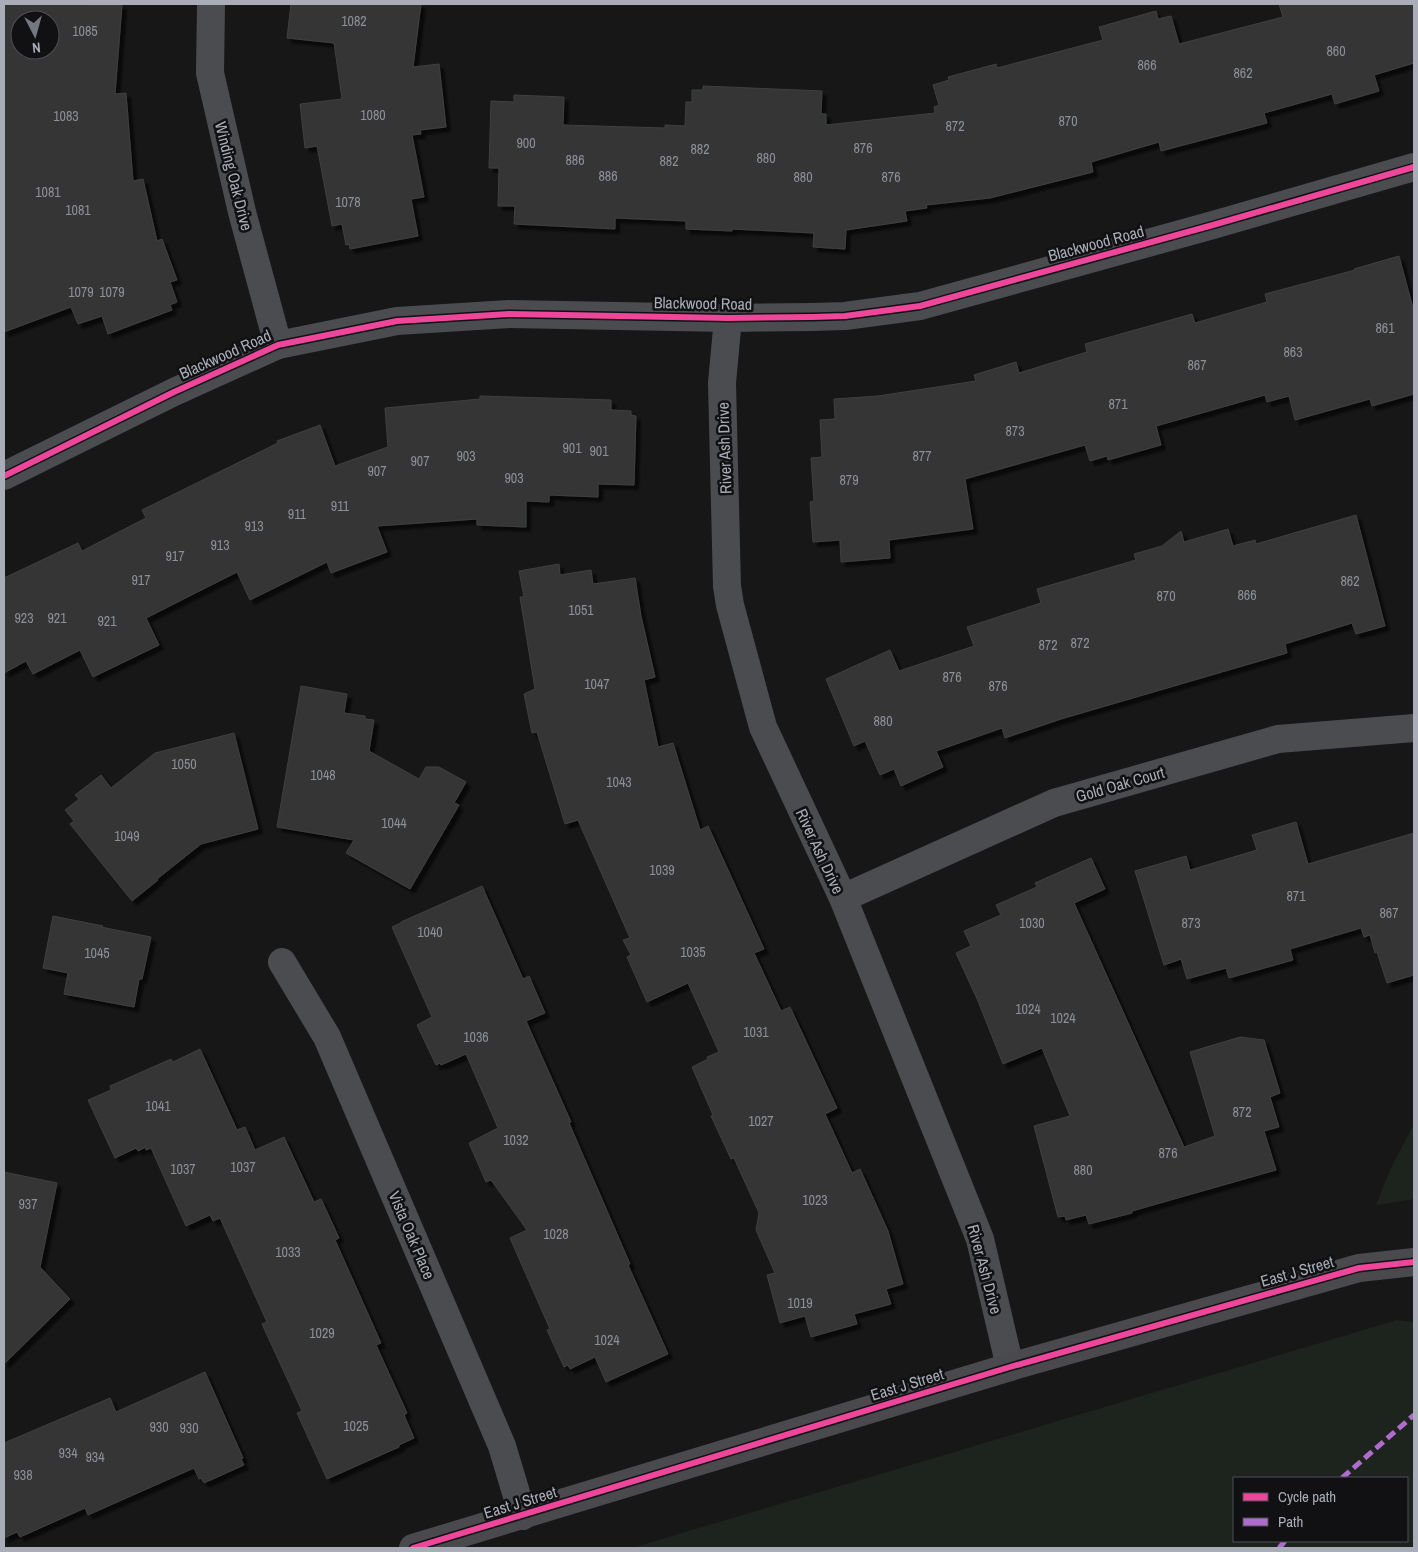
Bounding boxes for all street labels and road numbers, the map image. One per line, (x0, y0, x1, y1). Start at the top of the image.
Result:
street label: Winding Oak Drive (210, 119, 258, 233)
street label: Blackwood Road (1046, 220, 1146, 266)
street label: Blackwood Road (654, 291, 752, 315)
street label: Blackwood Road (176, 324, 274, 384)
street label: River Ash Drive (711, 402, 737, 494)
street label: Gold Oak Court (1073, 761, 1167, 807)
street label: River Ash Drive (791, 805, 849, 897)
street label: Vista Oak Place (384, 1188, 440, 1282)
street label: River Ash Drive (962, 1222, 1008, 1316)
street label: East J Street (1258, 1250, 1336, 1292)
street label: East J Street (868, 1362, 946, 1406)
street label: East J Street (481, 1480, 559, 1524)

